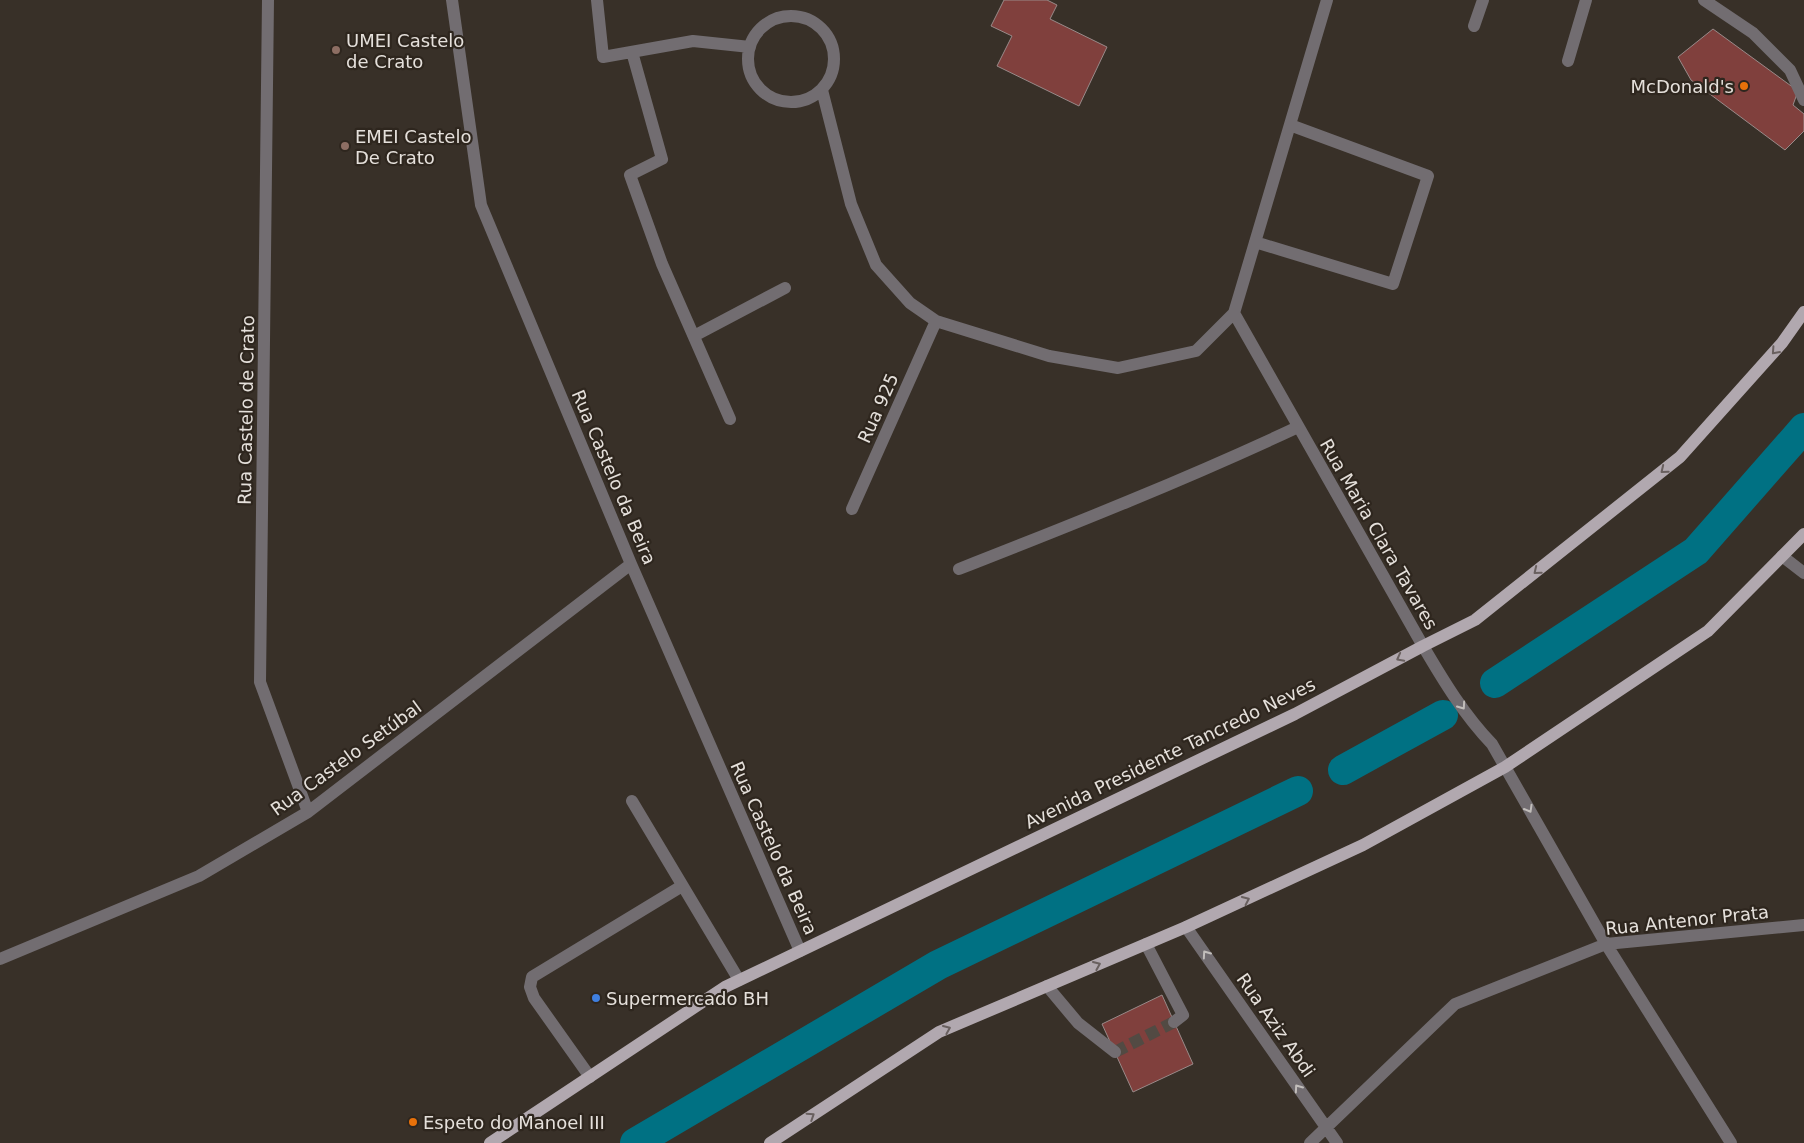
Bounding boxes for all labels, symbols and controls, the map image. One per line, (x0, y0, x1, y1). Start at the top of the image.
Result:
place label: UMEI Castelo de Crato (346, 30, 464, 72)
marker: UMEI Castelo de Crato (330, 44, 342, 56)
place label: McDonald's (1631, 76, 1734, 97)
marker: McDonald's (1738, 80, 1750, 92)
place label: EMEI Castelo De Crato (355, 126, 471, 168)
marker: EMEI Castelo De Crato (339, 140, 351, 152)
street label: Rua Castelo de Crato (234, 315, 258, 505)
one-way arrow (1772, 346, 1781, 355)
street label: Rua 925 (853, 370, 903, 446)
street label: Rua Castelo da Beira (568, 386, 660, 568)
street label: Rua Maria Clara Tavares (1316, 435, 1442, 633)
one-way arrow (1661, 464, 1670, 472)
one-way arrow (1533, 565, 1543, 574)
one-way arrow (1397, 651, 1406, 661)
street label: Avenida Presidente Tancredo Neves (1021, 673, 1319, 833)
street label: Rua Castelo Setúbal (267, 696, 425, 820)
one-way arrow (1456, 700, 1465, 710)
street label: Rua Castelo da Beira (726, 758, 822, 938)
one-way arrow (1523, 804, 1533, 813)
one-way arrow (1240, 896, 1249, 906)
street label: Rua Antenor Prata (1604, 901, 1770, 939)
one-way arrow (1203, 951, 1212, 960)
one-way arrow (1092, 961, 1101, 971)
street label: Rua Aziz Abdi (1232, 969, 1320, 1081)
place label: Supermercado BH (606, 988, 769, 1009)
marker: Supermercado BH (590, 992, 602, 1004)
one-way arrow (942, 1024, 951, 1035)
one-way arrow (1295, 1084, 1304, 1094)
place label: Espeto do Manoel III (423, 1112, 605, 1133)
one-way arrow (805, 1113, 814, 1122)
marker: Espeto do Manoel III (407, 1116, 419, 1128)

